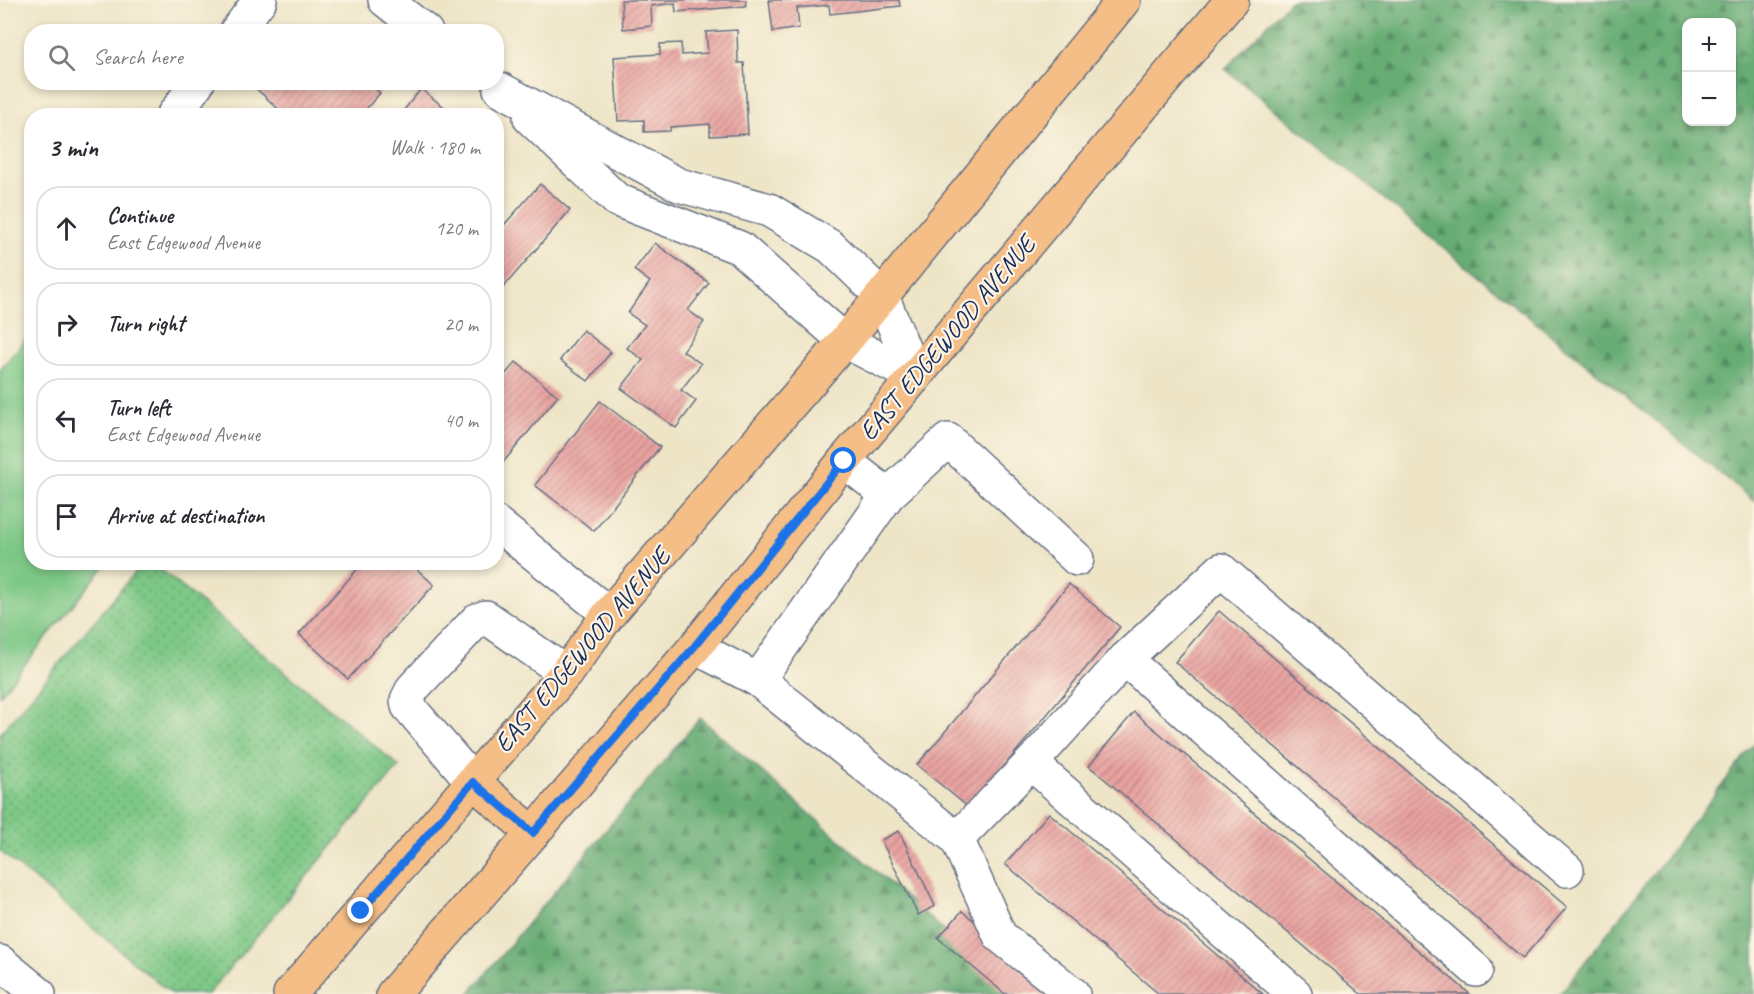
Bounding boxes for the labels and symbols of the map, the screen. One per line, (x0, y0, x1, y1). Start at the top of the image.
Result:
street label: EAST EDGEWOOD AVENUE (852, 226, 1044, 447)
route start (830, 447, 856, 473)
street label: EAST EDGEWOOD AVENUE (487, 538, 679, 759)
route end (347, 897, 373, 923)

